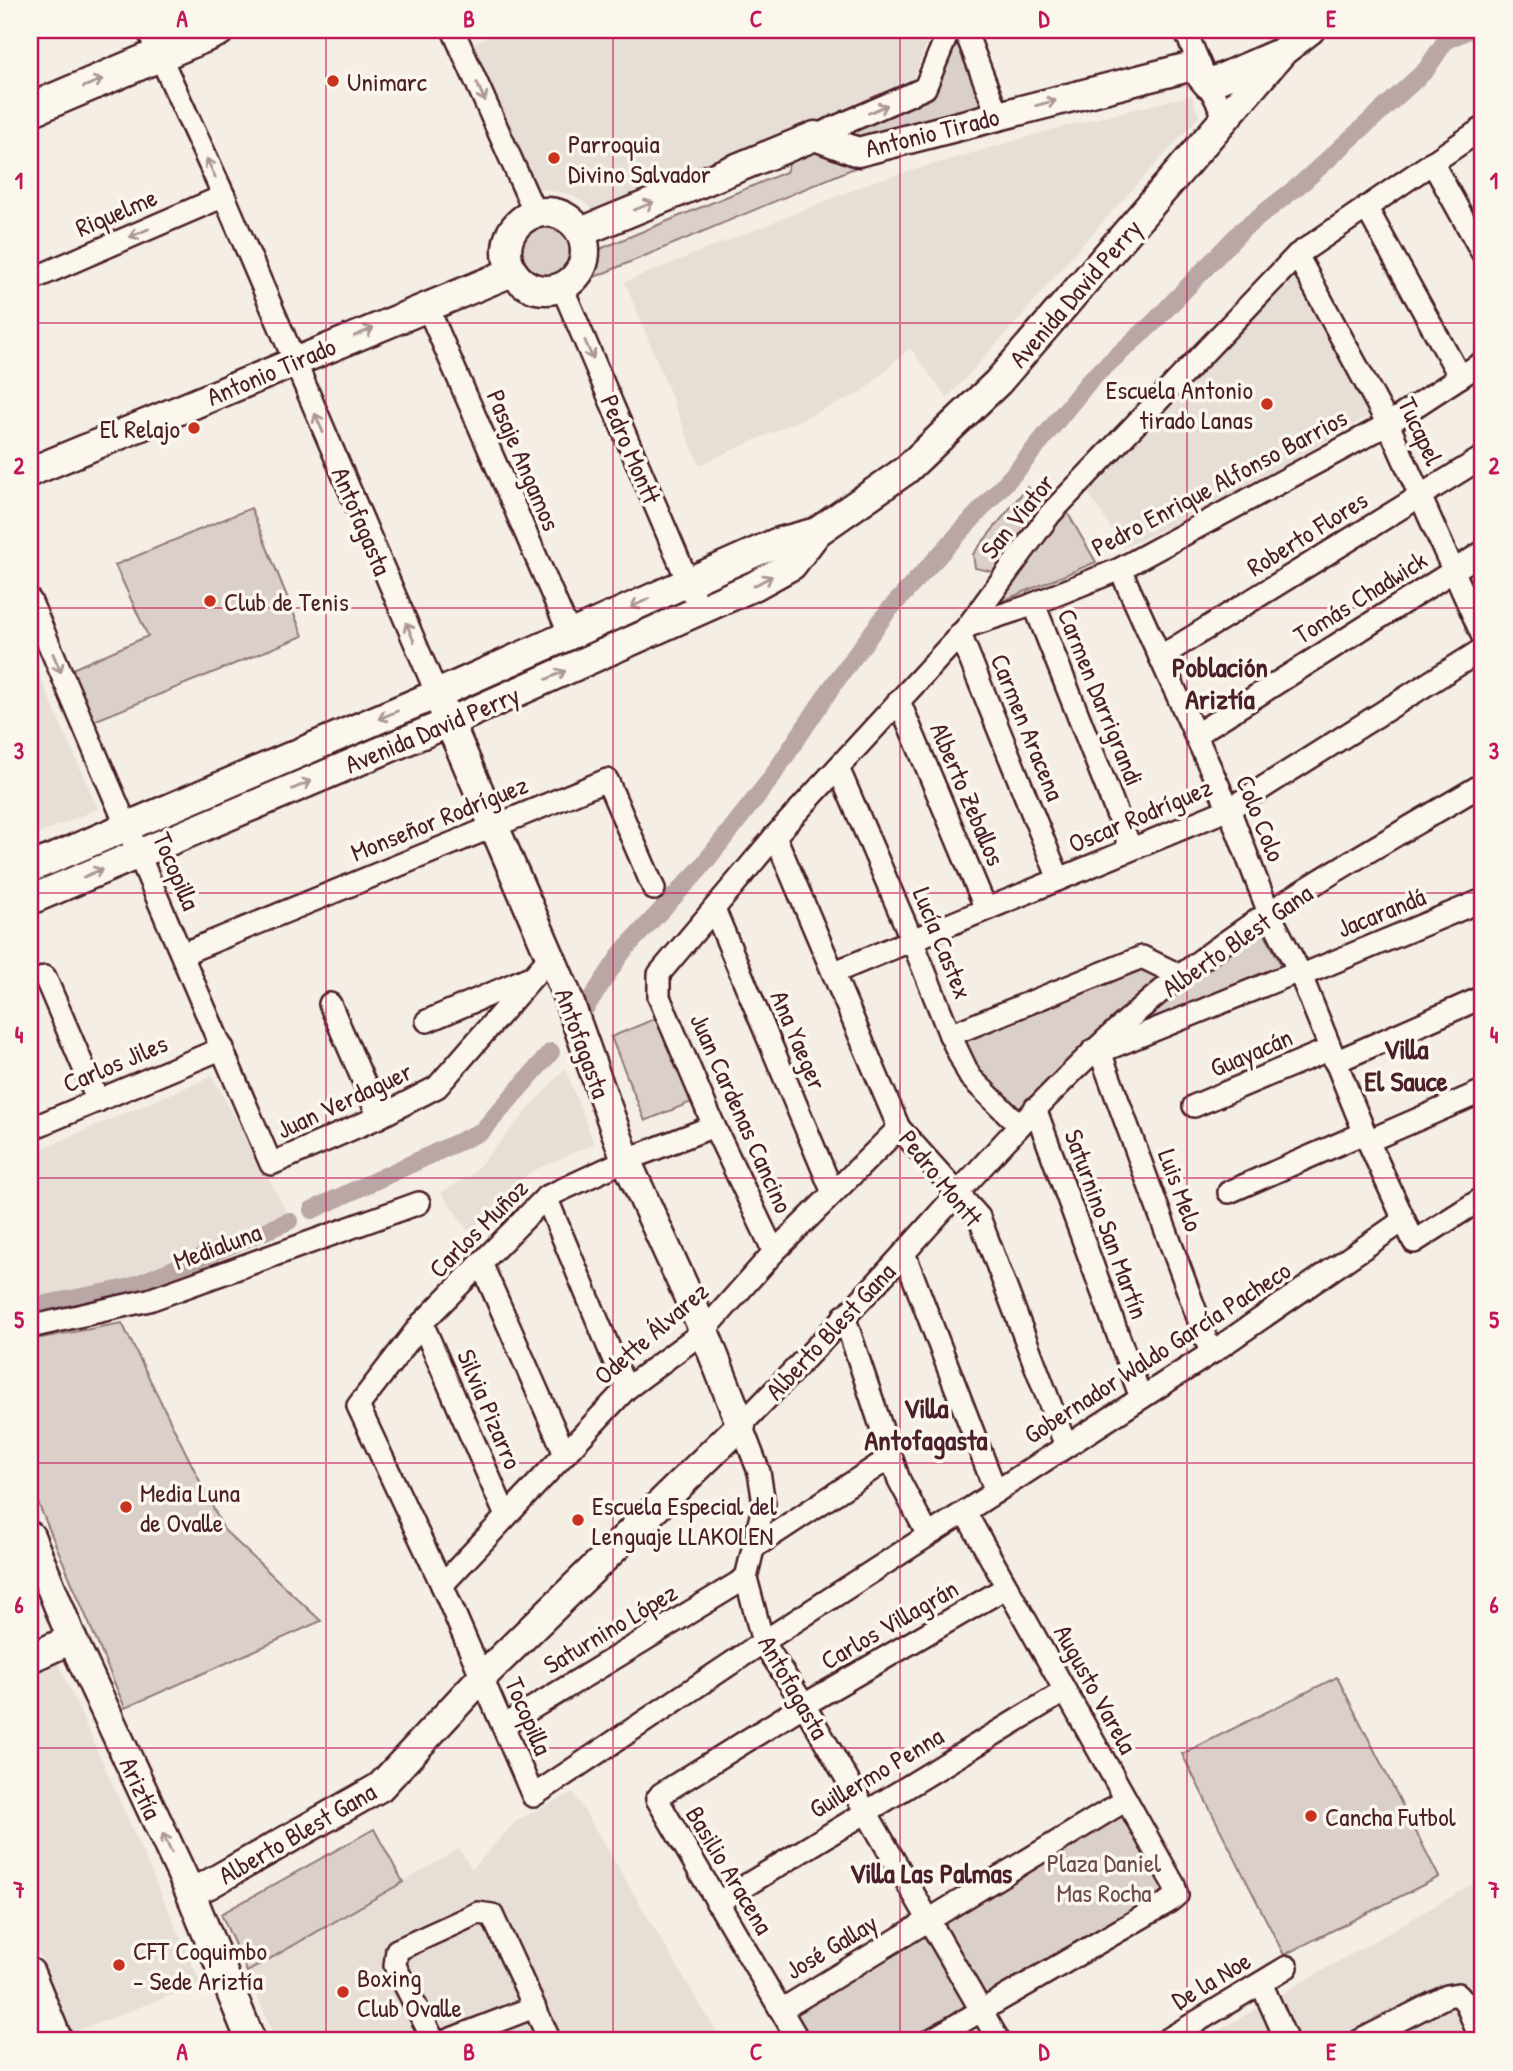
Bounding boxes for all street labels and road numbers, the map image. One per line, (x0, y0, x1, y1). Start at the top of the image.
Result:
street label: Antonio Tirado (861, 98, 1003, 166)
street label: Riquelme (70, 179, 162, 245)
street label: Avenida David Perry (1001, 211, 1149, 375)
street label: Antonio Tirado (201, 328, 341, 414)
street label: Pasaje Angamos (479, 384, 569, 536)
street label: Pedro Montt (592, 389, 670, 510)
street label: Tucapel (1390, 391, 1452, 471)
street label: Pedro Enrique Alfonso Barrios (1085, 400, 1353, 564)
street label: Antofagasta (324, 462, 400, 580)
street label: San Viator (972, 466, 1062, 566)
street label: Roberto Flores (1240, 482, 1374, 584)
street label: Tomás Chadwick (1287, 542, 1433, 652)
street label: Carmen Darrigrandi (1050, 603, 1152, 791)
street label: Carmen Aracena (983, 648, 1073, 806)
street label: Avenida David Perry (340, 677, 524, 781)
street label: Alberto Zeballos (922, 717, 1014, 871)
street label: Monseñor Rodríguez (345, 767, 533, 869)
street label: Oscar Rodríguez (1063, 769, 1217, 861)
street label: Colo Colo (1228, 770, 1294, 866)
street label: Tocopilla (145, 827, 209, 915)
street label: Alberto Blest Gana (1155, 875, 1319, 1005)
street label: Jacarandá (1332, 878, 1430, 946)
street label: Lucía Castex (905, 882, 981, 1004)
street label: Antofagasta (547, 983, 619, 1103)
street label: Ana Yaeger (762, 985, 836, 1095)
street label: Juan Cardenas Cancino (682, 1008, 802, 1218)
street label: Guayacán (1204, 1019, 1298, 1085)
street label: Carlos Jiles (57, 1025, 173, 1101)
street label: Juan Verdaguer (271, 1053, 417, 1147)
street label: Pedro Montt (891, 1122, 991, 1235)
street label: Saturnino San Martín (1056, 1124, 1158, 1324)
street label: Luis Melo (1150, 1144, 1212, 1236)
street label: Carlos Muñoz (421, 1171, 535, 1285)
street label: Medialuna (168, 1214, 266, 1278)
street label: Gobernador Waldo García Pacheco (1017, 1252, 1297, 1452)
street label: Alberto Blest Gana (757, 1255, 903, 1407)
street label: Odette Álvarez (586, 1274, 716, 1392)
street label: Silvia Pizarro (449, 1344, 531, 1474)
street label: Carlos Villagrán (814, 1571, 964, 1677)
street label: Saturnino López (537, 1574, 683, 1682)
street label: Augusto Varela (1046, 1618, 1146, 1760)
street label: Antofagasta (750, 1629, 838, 1745)
street label: Tocopilla (497, 1672, 561, 1760)
street label: Guillermo Penna (802, 1718, 950, 1826)
street label: Ariztía (111, 1751, 171, 1825)
street label: Alberto Blest Gana (212, 1774, 382, 1892)
street label: Basilio Aracena (678, 1799, 782, 1941)
street label: José Gallay (778, 1905, 884, 1987)
street label: De la Noe (1165, 1943, 1257, 2017)

